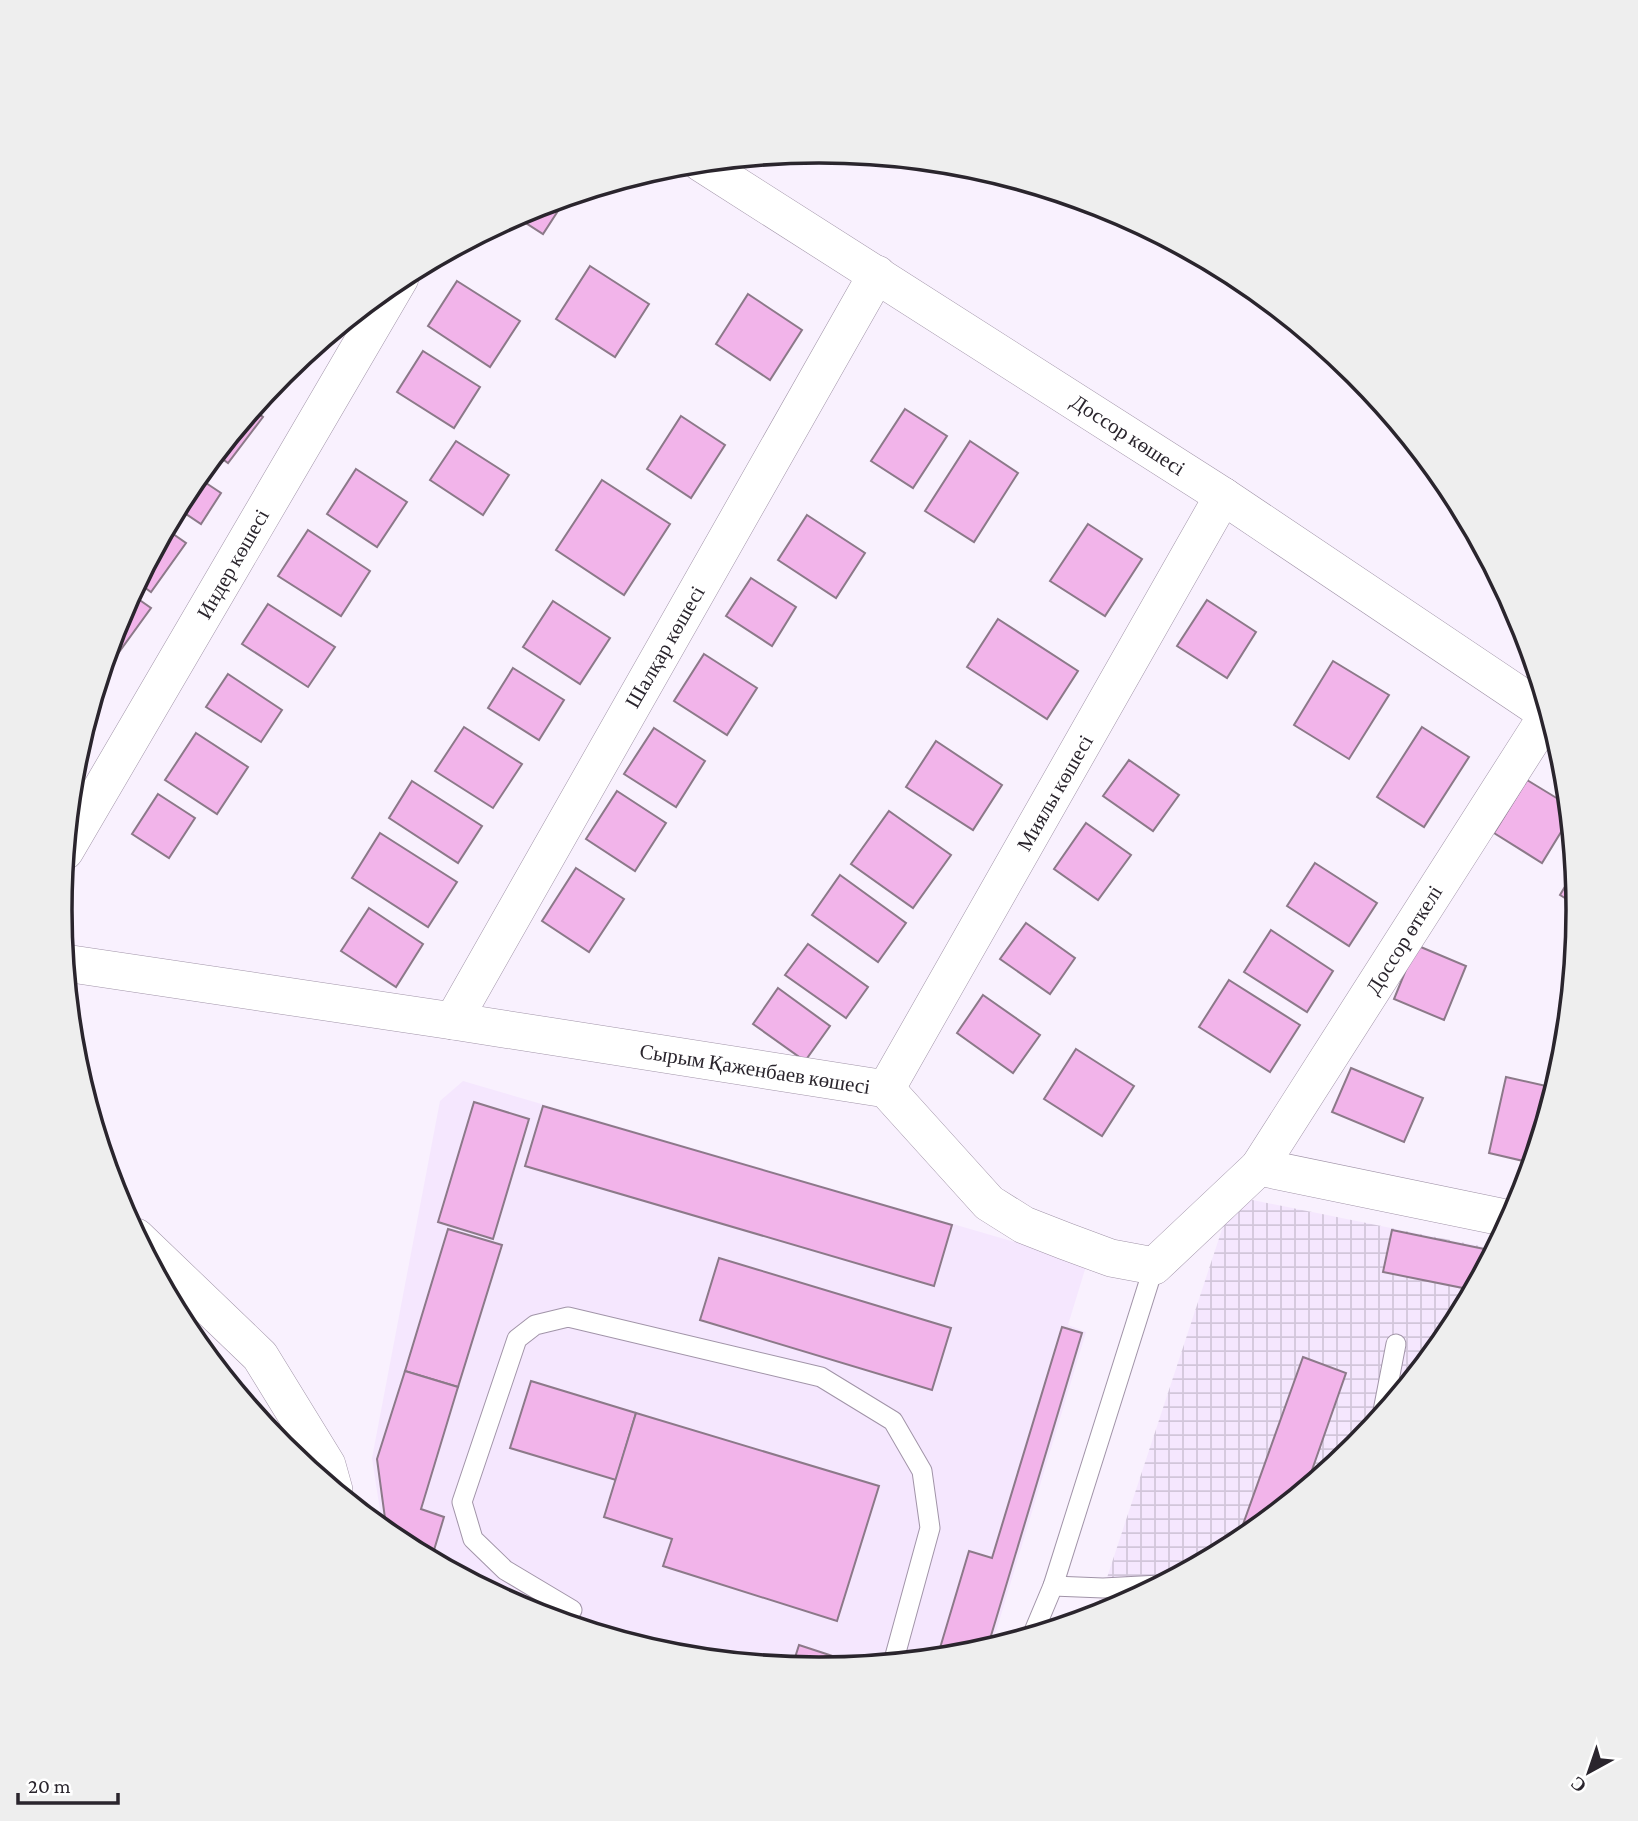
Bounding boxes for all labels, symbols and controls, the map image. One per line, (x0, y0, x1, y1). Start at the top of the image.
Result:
street label: Доссор көшесі (1067, 389, 1190, 481)
street label: Индер көшесі (192, 505, 274, 623)
street label: Шалқар көшесі (620, 582, 710, 712)
street label: Миялы көшесі (1012, 731, 1098, 855)
street label: Доссор өткелі (1361, 881, 1447, 999)
street label: Сырым Қаженбаев көшесі (638, 1039, 872, 1099)
north arrow (1554, 1737, 1624, 1807)
scale bar (18, 1762, 117, 1806)
text: С (1566, 1772, 1590, 1797)
text: 20 m (28, 1774, 71, 1798)

